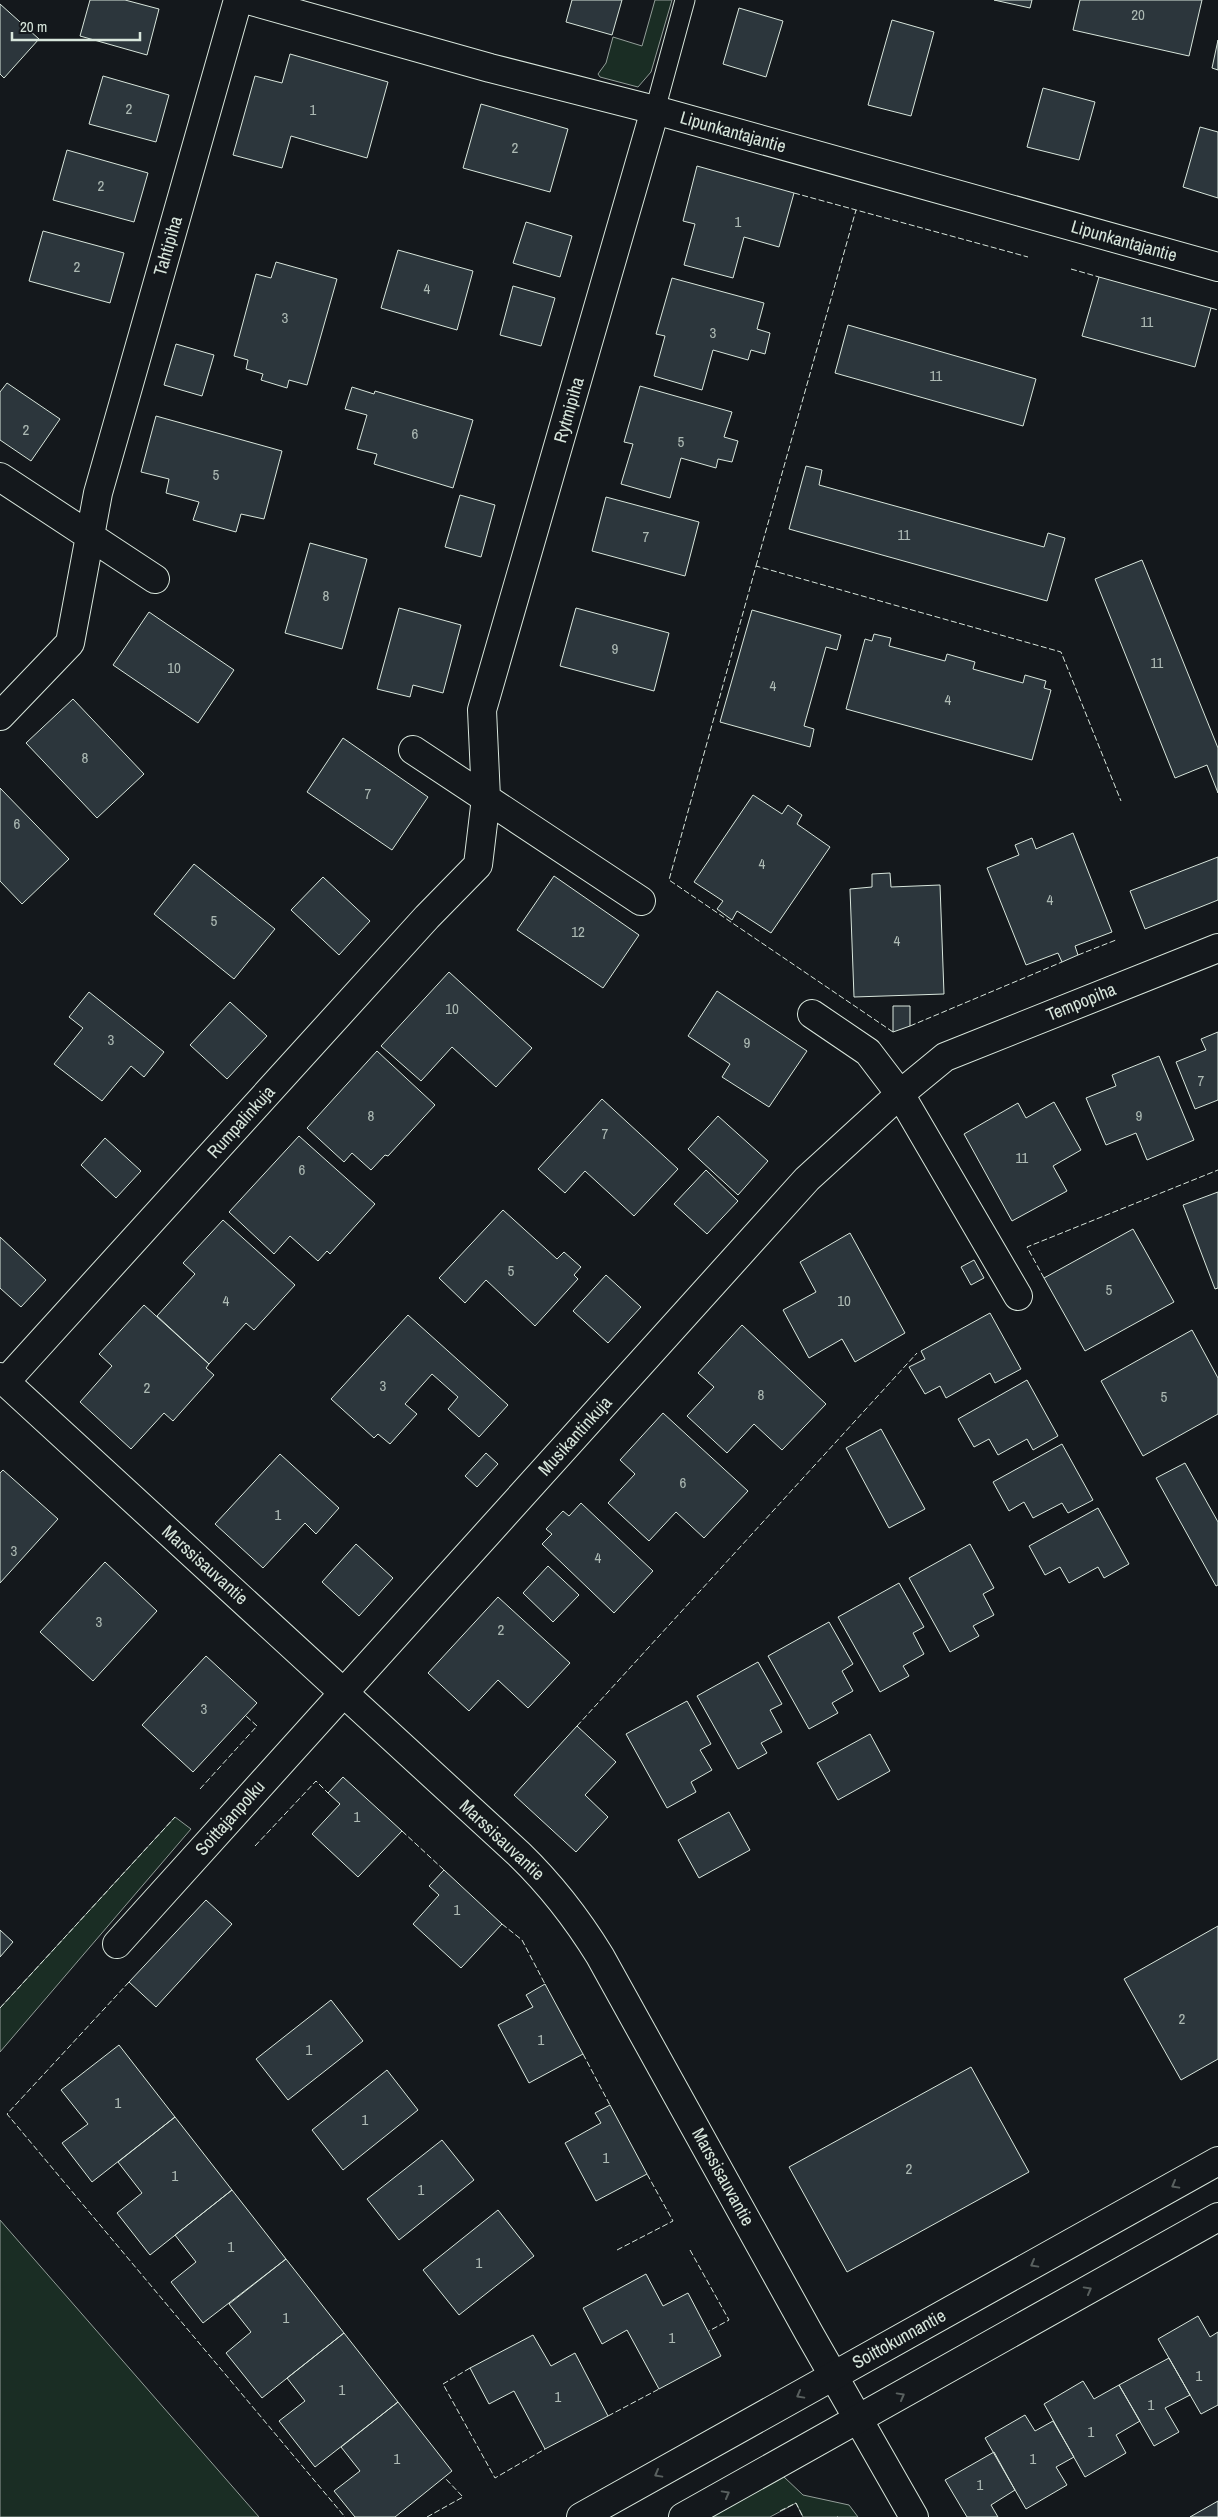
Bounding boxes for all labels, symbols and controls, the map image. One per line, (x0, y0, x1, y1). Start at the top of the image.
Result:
house number: 20 (1131, 4, 1145, 25)
scale bar (12, 10, 140, 42)
text: 20 m (20, 16, 47, 37)
house number: 2 (126, 98, 133, 119)
house number: 1 (310, 99, 317, 120)
street label: Lipunkantajantie (677, 104, 789, 159)
house number: 2 (512, 137, 519, 158)
house number: 2 (98, 175, 105, 196)
house number: 1 (735, 211, 742, 232)
street label: Tahtipiha (147, 213, 188, 279)
street label: Lipunkantajantie (1068, 213, 1180, 268)
house number: 2 (74, 256, 81, 277)
house number: 4 (424, 278, 431, 299)
house number: 3 (282, 307, 289, 328)
house number: 11 (1141, 311, 1154, 332)
house number: 3 (710, 322, 717, 343)
house number: 11 (930, 365, 943, 386)
street label: Rytmipiha (547, 374, 590, 446)
house number: 2 (23, 419, 30, 440)
house number: 6 (412, 423, 419, 444)
house number: 5 (678, 431, 685, 452)
house number: 5 (213, 464, 220, 485)
house number: 11 (898, 524, 911, 545)
house number: 7 (643, 526, 650, 547)
house number: 8 (323, 585, 330, 606)
house number: 9 (612, 638, 619, 659)
house number: 11 (1151, 652, 1164, 673)
house number: 10 (167, 657, 181, 678)
house number: 4 (770, 675, 777, 696)
house number: 4 (945, 689, 952, 710)
house number: 8 (82, 747, 89, 768)
house number: 7 (365, 783, 372, 804)
house number: 6 (14, 813, 21, 834)
house number: 4 (759, 853, 766, 874)
house number: 4 (1047, 889, 1054, 910)
house number: 5 (211, 910, 218, 931)
house number: 12 (571, 921, 585, 942)
house number: 4 (894, 930, 901, 951)
street label: Tempopiha (1042, 976, 1119, 1027)
house number: 10 (445, 998, 459, 1019)
house number: 3 (108, 1029, 115, 1050)
house number: 9 (744, 1032, 751, 1053)
house number: 7 (1198, 1070, 1205, 1091)
street label: Rumpalinkuja (201, 1080, 280, 1164)
house number: 8 (368, 1105, 375, 1126)
house number: 9 (1136, 1105, 1143, 1126)
house number: 7 (602, 1123, 609, 1144)
house number: 11 (1016, 1147, 1029, 1168)
house number: 6 (299, 1159, 306, 1180)
house number: 5 (508, 1260, 515, 1281)
house number: 5 (1106, 1279, 1113, 1300)
house number: 4 (223, 1290, 230, 1311)
house number: 10 (837, 1290, 851, 1311)
house number: 3 (380, 1375, 387, 1396)
house number: 2 (144, 1377, 151, 1398)
house number: 8 (758, 1384, 765, 1405)
house number: 5 (1161, 1386, 1168, 1407)
street label: Musikantinkuja (532, 1390, 617, 1481)
house number: 6 (680, 1472, 687, 1493)
house number: 1 (275, 1504, 282, 1525)
street label: Marssisauvantie (157, 1519, 254, 1610)
house number: 3 (11, 1540, 18, 1561)
house number: 4 (595, 1547, 602, 1568)
house number: 3 (96, 1611, 103, 1632)
house number: 2 (498, 1619, 505, 1640)
house number: 3 (201, 1698, 208, 1719)
street label: Soittajanpolku (189, 1775, 270, 1861)
street label: Marssisauvantie (454, 1794, 550, 1886)
house number: 1 (354, 1806, 361, 1827)
house number: 1 (454, 1899, 461, 1920)
house number: 2 (1179, 2008, 1186, 2029)
house number: 1 (538, 2029, 545, 2050)
house number: 1 (306, 2039, 313, 2060)
house number: 1 (115, 2092, 122, 2113)
house number: 1 (362, 2109, 369, 2130)
street label: Marssisauvantie (686, 2123, 761, 2230)
house number: 1 (603, 2147, 610, 2168)
house number: 2 (906, 2158, 913, 2179)
house number: 1 (172, 2165, 179, 2186)
one-way arrow (1172, 2178, 1181, 2188)
house number: 1 (418, 2179, 425, 2200)
house number: 1 (228, 2236, 235, 2257)
house number: 1 (476, 2252, 483, 2273)
one-way arrow (1030, 2258, 1039, 2268)
one-way arrow (1083, 2286, 1092, 2296)
street label: Soittokunnantie (847, 2303, 950, 2375)
house number: 1 (283, 2307, 290, 2328)
house number: 1 (669, 2327, 676, 2348)
house number: 1 (1196, 2365, 1203, 2386)
house number: 1 (339, 2379, 346, 2400)
house number: 1 (555, 2386, 562, 2407)
one-way arrow (797, 2388, 806, 2398)
one-way arrow (896, 2392, 905, 2402)
house number: 1 (1148, 2394, 1155, 2415)
house number: 1 (1088, 2421, 1095, 2442)
house number: 1 (394, 2448, 401, 2469)
house number: 1 (1030, 2448, 1037, 2469)
one-way arrow (655, 2467, 664, 2477)
house number: 1 (977, 2474, 984, 2495)
one-way arrow (720, 2490, 729, 2500)

